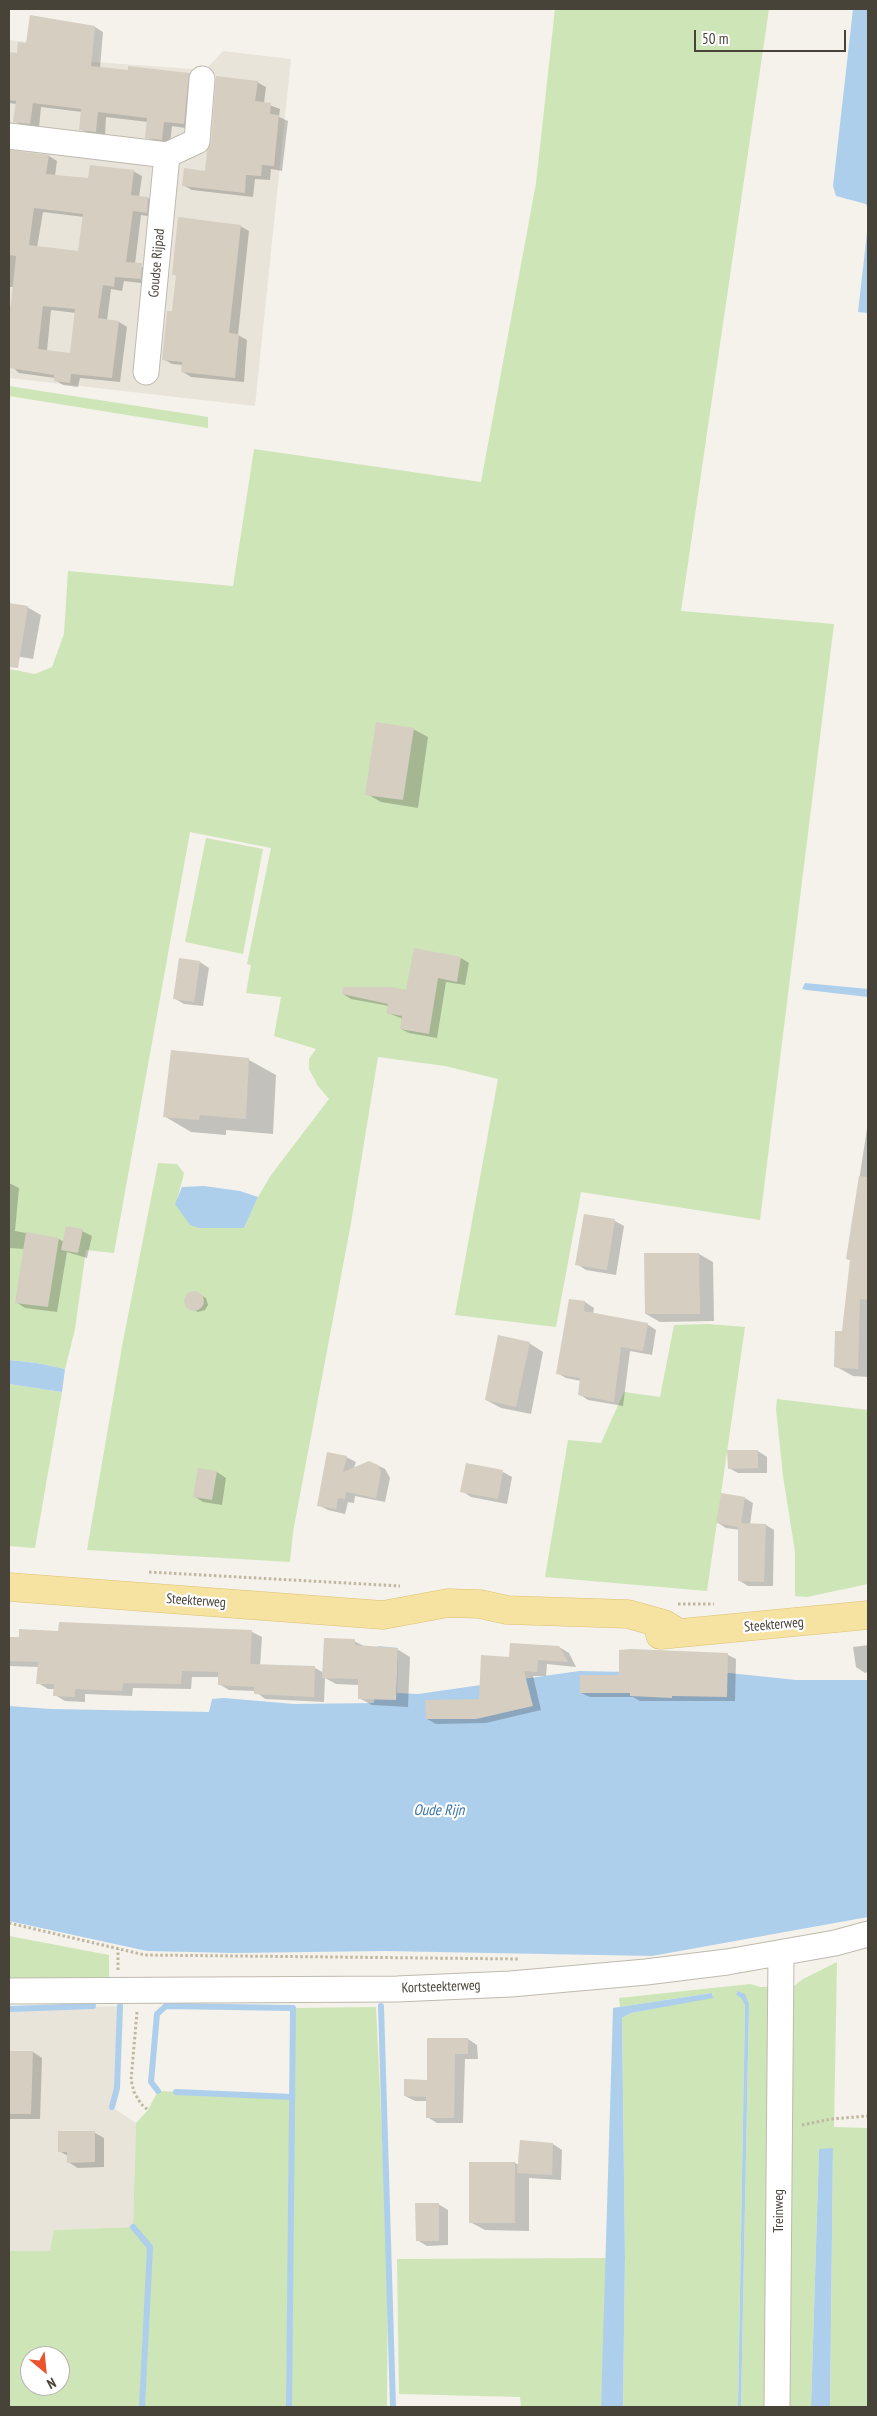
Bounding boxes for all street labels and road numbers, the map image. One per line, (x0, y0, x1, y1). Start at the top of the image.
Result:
street label: Goudse Rijpad (146, 228, 168, 298)
street label: Steekterweg (166, 1591, 226, 1611)
street label: Steekterweg (743, 1614, 805, 1636)
street label: Kortsteekterweg (401, 1977, 481, 1997)
street label: Treinweg (771, 2189, 787, 2233)

